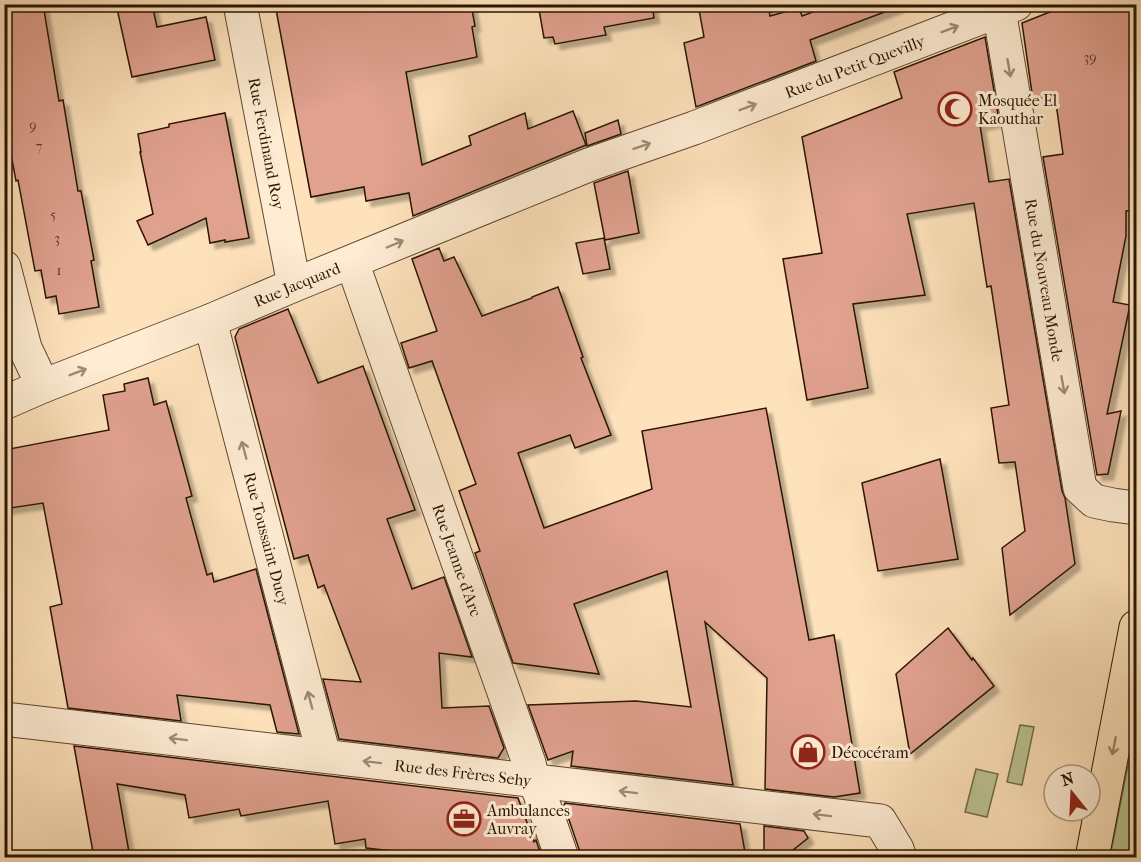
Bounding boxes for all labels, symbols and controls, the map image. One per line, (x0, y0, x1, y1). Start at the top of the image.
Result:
one-way arrow (940, 23, 959, 34)
street label: Rue du Petit Quevilly (782, 31, 928, 102)
house number: 39 (1083, 49, 1097, 66)
one-way arrow (1004, 58, 1015, 78)
street label: Rue Ferdinand Roy (244, 76, 288, 212)
mosque icon: Mosquée El Kaouthar (937, 91, 973, 127)
place label: Mosquée El Kaouthar (978, 91, 1058, 128)
one-way arrow (738, 101, 757, 112)
house number: 9 (29, 117, 37, 134)
house number: 7 (36, 138, 43, 155)
one-way arrow (632, 140, 651, 151)
street label: Rue du Nouveau Monde (1021, 197, 1067, 363)
house number: 5 (50, 206, 56, 223)
house number: 3 (54, 230, 60, 247)
one-way arrow (385, 238, 404, 249)
street label: Rue Jacquard (251, 258, 343, 311)
house number: 1 (57, 262, 62, 279)
one-way arrow (68, 366, 87, 377)
one-way arrow (1058, 374, 1069, 394)
one-way arrow (238, 441, 250, 460)
street label: Rue Toussaint Ducy (240, 470, 293, 608)
street label: Rue Jeanne d'Arc (428, 501, 485, 619)
one-way arrow (304, 691, 316, 710)
one-way arrow (169, 734, 188, 745)
shop icon: Décocéram (790, 734, 826, 770)
one-way arrow (1108, 736, 1119, 756)
place label: Décocéram (831, 743, 909, 762)
one-way arrow (362, 756, 382, 767)
street label: Rue des Frères Sehy (393, 756, 533, 790)
north arrow (1042, 763, 1102, 823)
text: N (1059, 768, 1077, 790)
one-way arrow (618, 786, 638, 797)
office icon: Ambulances Auvray (446, 801, 482, 837)
place label: Ambulances Auvray (486, 801, 570, 838)
one-way arrow (812, 809, 832, 820)

